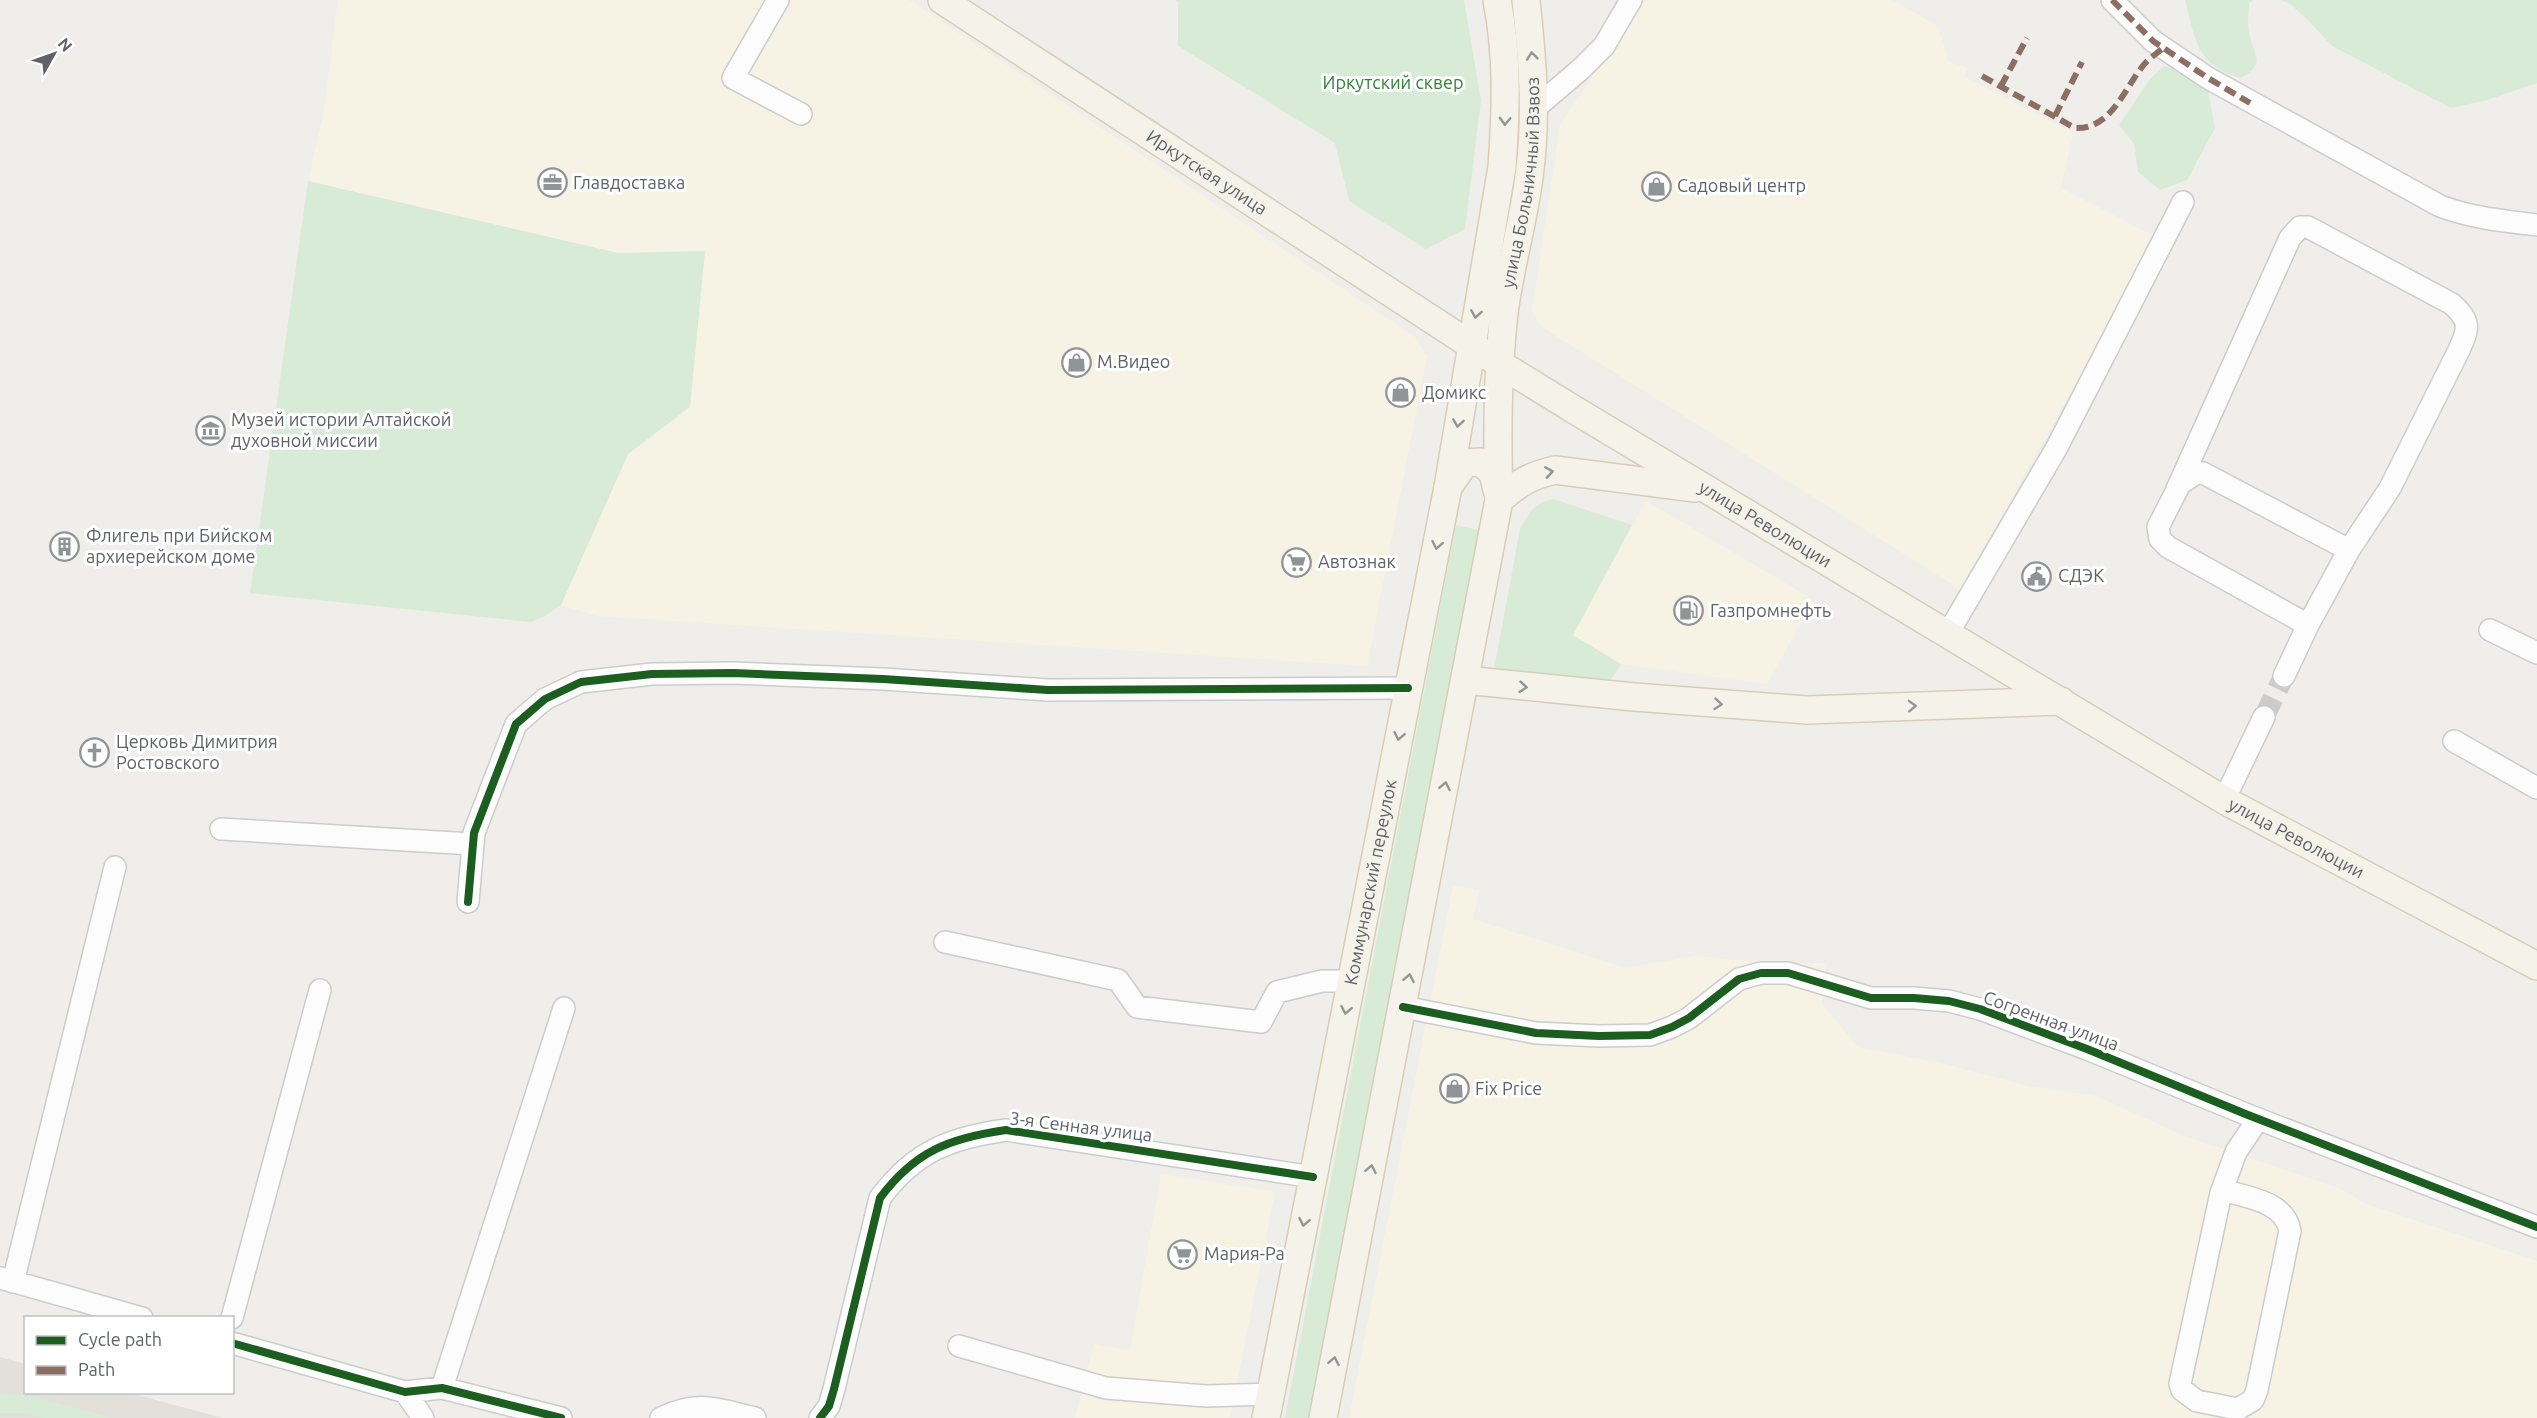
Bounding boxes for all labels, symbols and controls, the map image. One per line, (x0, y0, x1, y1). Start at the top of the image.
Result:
north arrow (24, 24, 84, 84)
text: N (55, 34, 76, 55)
one-way arrow (1526, 52, 1539, 61)
park label: Иркутский сквер (1323, 72, 1463, 92)
street label: улица Больничный Взвоз (1497, 77, 1542, 289)
one-way arrow (1499, 117, 1512, 126)
street label: Иркутская улица (1143, 125, 1271, 218)
office icon: Главдоставка (536, 167, 568, 199)
shop icon: Садовый центр (1640, 170, 1672, 202)
place label: Главдоставка (573, 172, 685, 192)
place label: Садовый центр (1677, 175, 1806, 195)
one-way arrow (1471, 309, 1483, 318)
shop icon: М.Видео (1060, 346, 1092, 378)
place label: М.Видео (1097, 351, 1170, 371)
shop icon: Домикс (1385, 377, 1417, 409)
place label: Домикс (1422, 382, 1486, 402)
place label: Музей истории Алтайской духовной миссии (231, 409, 451, 450)
museum icon: Музей истории Алтайской духовной миссии (194, 414, 226, 446)
one-way arrow (1453, 418, 1465, 428)
one-way arrow (1544, 466, 1554, 479)
street label: улица Революции (1696, 476, 1835, 571)
place label: Флигель при Бийском архиерейском доме (86, 525, 272, 566)
building icon: Флигель при Бийском архиерейском доме (49, 530, 81, 562)
one-way arrow (1431, 539, 1444, 549)
supermarket icon: Автознак (1281, 546, 1313, 578)
place label: Автознак (1318, 551, 1396, 571)
public building icon: СДЭК (2021, 560, 2053, 592)
place label: СДЭК (2058, 565, 2104, 585)
fuel station icon: Газпромнефть (1673, 595, 1705, 627)
place label: Газпромнефть (1710, 600, 1831, 620)
one-way arrow (1519, 680, 1528, 693)
one-way arrow (1713, 697, 1722, 710)
one-way arrow (1908, 700, 1917, 712)
place label: Церковь Димитрия Ростовского (116, 731, 278, 772)
one-way arrow (1393, 731, 1406, 741)
church icon: Церковь Димитрия Ростовского (79, 736, 111, 768)
street label: Коммунарский переулок (1340, 777, 1400, 986)
one-way arrow (1438, 782, 1451, 792)
street label: улица Революции (2225, 793, 2368, 882)
one-way arrow (1402, 973, 1415, 983)
street label: Согренная улица (1981, 986, 2122, 1054)
one-way arrow (1340, 1004, 1353, 1014)
shop icon: Fix Price (1438, 1073, 1470, 1105)
place label: Fix Price (1475, 1078, 1542, 1098)
street label: 3-я Сенная улица (1009, 1107, 1154, 1145)
one-way arrow (1364, 1165, 1377, 1175)
one-way arrow (1298, 1216, 1311, 1226)
supermarket icon: Мария-Ра (1167, 1238, 1199, 1270)
place label: Мария-Ра (1204, 1243, 1285, 1263)
legend (24, 1316, 234, 1394)
text: Cycle path (78, 1329, 162, 1349)
one-way arrow (1327, 1356, 1340, 1366)
text: Path (78, 1359, 115, 1379)

